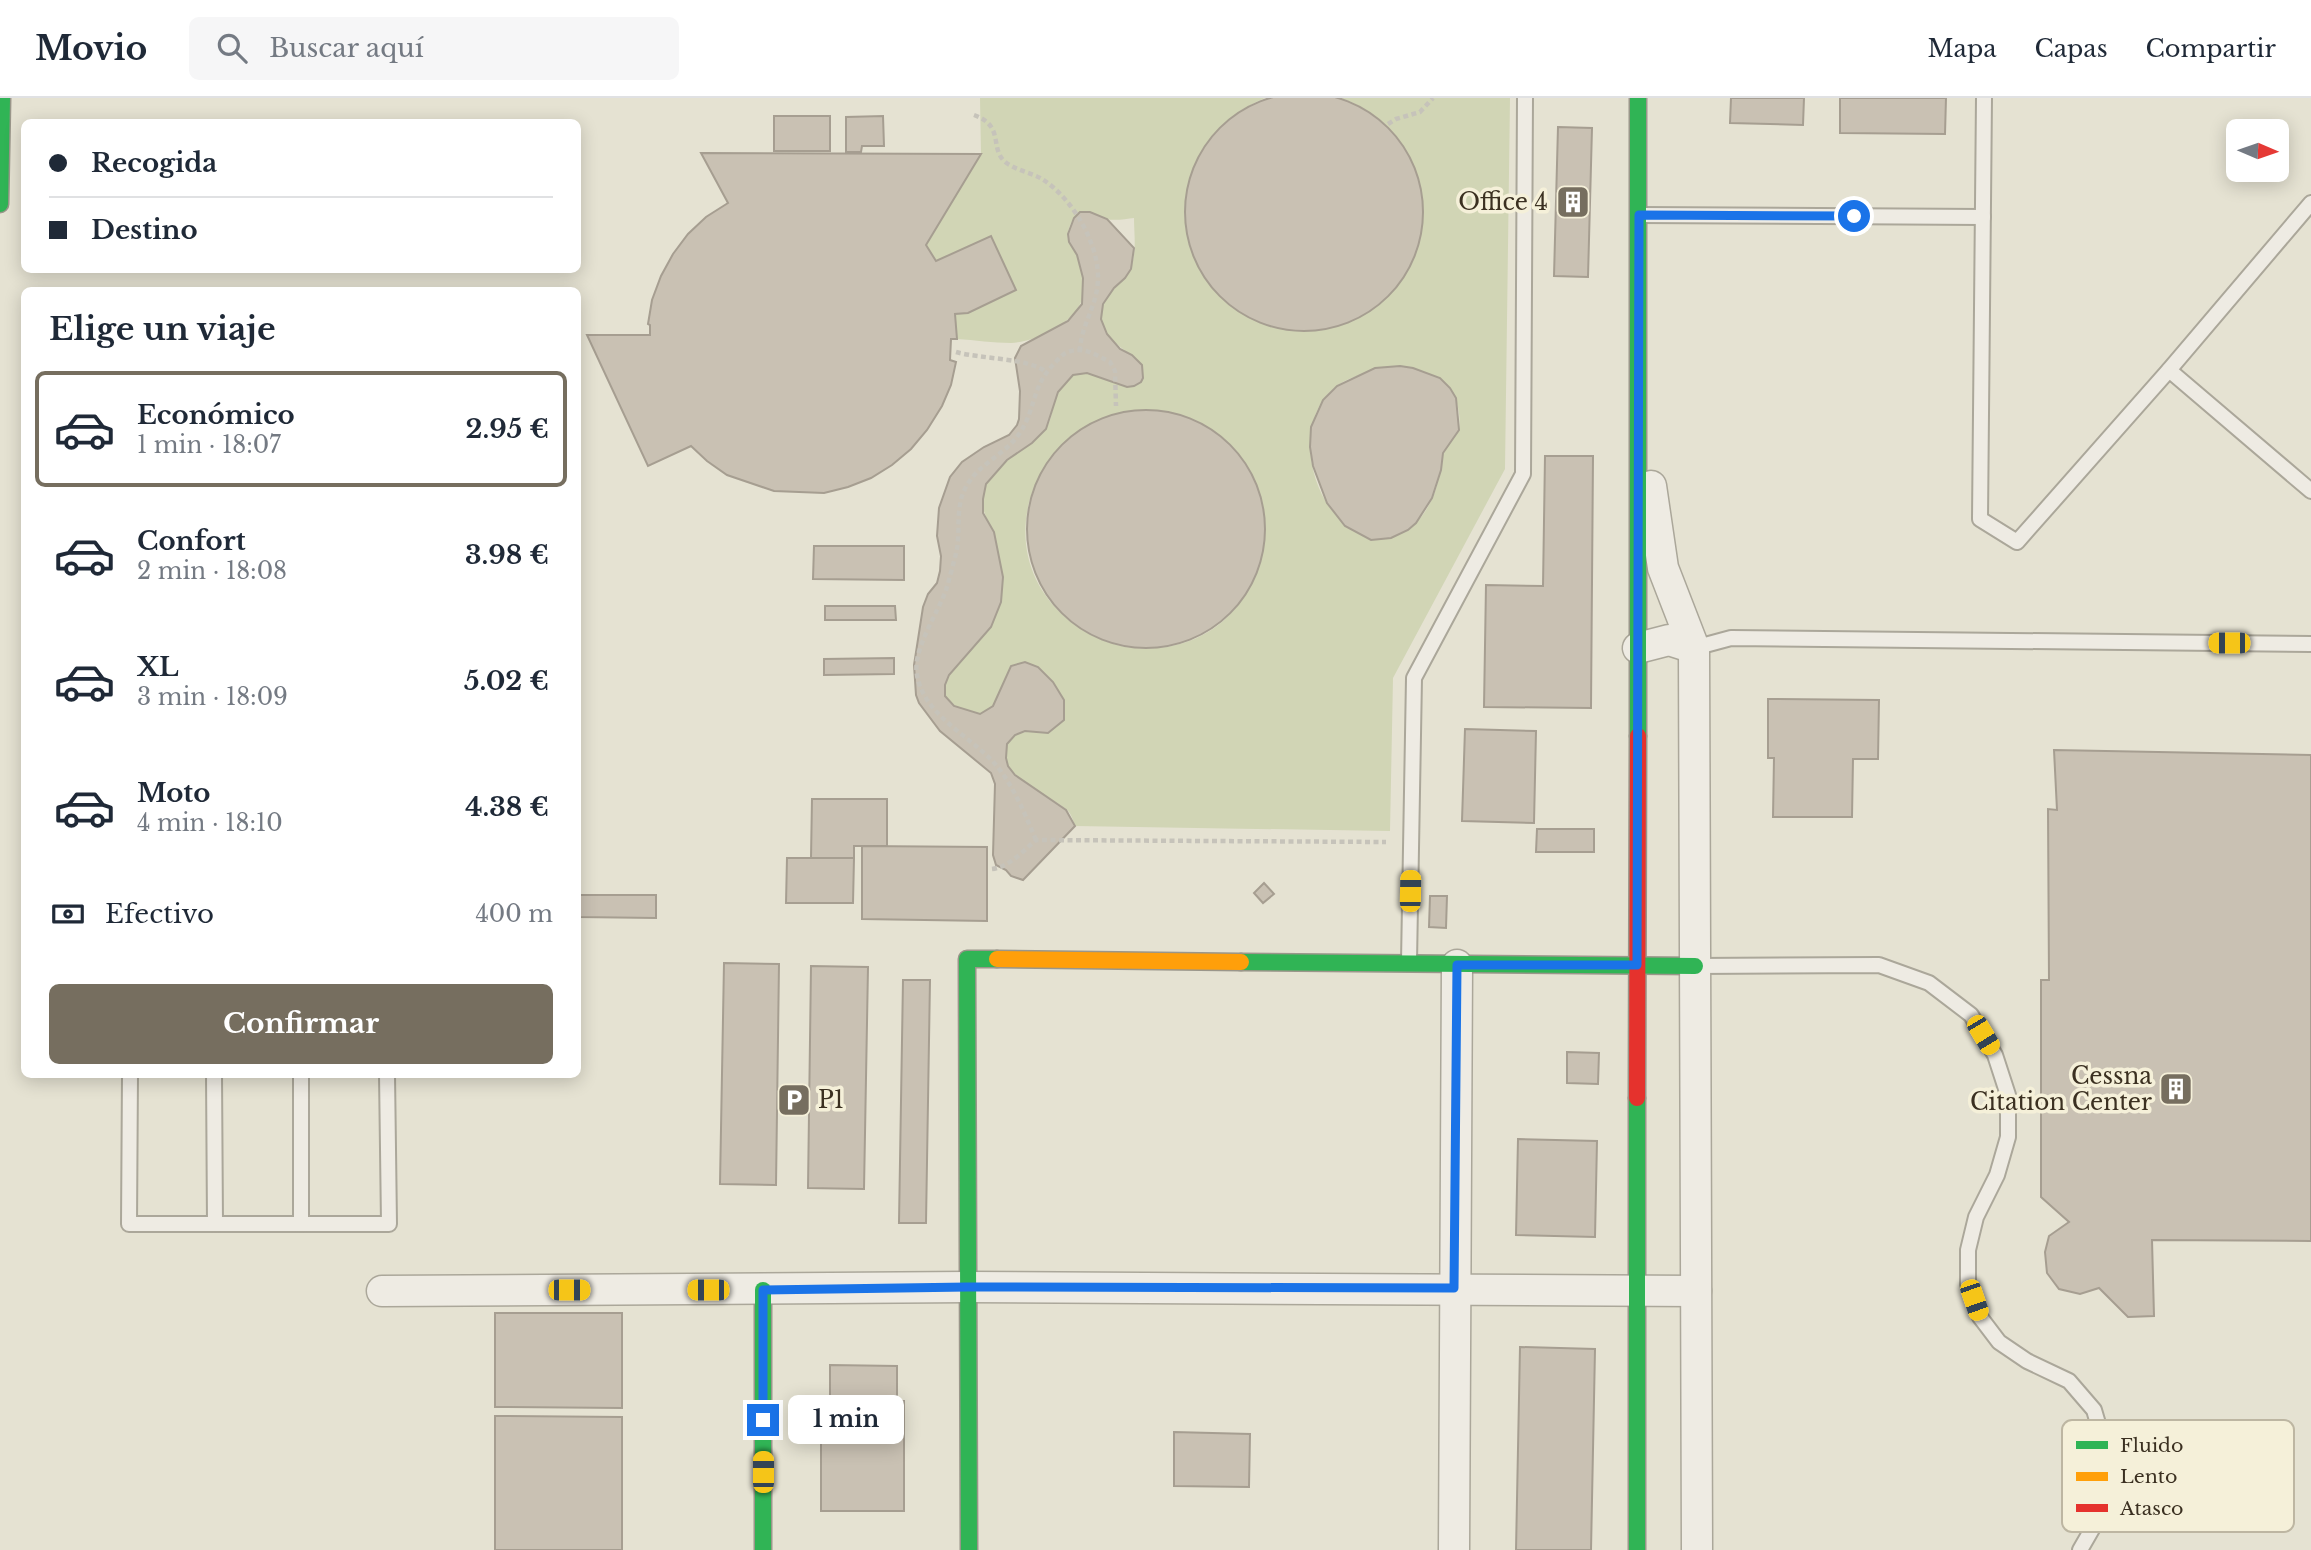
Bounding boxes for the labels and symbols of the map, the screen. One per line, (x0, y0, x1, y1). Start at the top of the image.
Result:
north arrow (2226, 119, 2289, 182)
building icon: Office 4 (1554, 183, 1592, 221)
place label: Office 4 (1458, 188, 1548, 216)
route start (1838, 200, 1870, 232)
car (2209, 633, 2251, 654)
car (1400, 870, 1421, 912)
car (1964, 1012, 2003, 1058)
place label: Cessna Citation Center (1970, 1062, 2152, 1116)
building icon: Cessna Citation Center (2157, 1070, 2195, 1108)
parking icon: P1 (775, 1081, 813, 1119)
place label: P1 (818, 1086, 844, 1114)
car (1958, 1277, 1991, 1323)
car (549, 1280, 591, 1301)
car (688, 1280, 730, 1301)
callout: 1 min (788, 1396, 903, 1444)
route end (747, 1404, 779, 1436)
legend (2062, 1420, 2294, 1532)
text: Fluido (2120, 1434, 2183, 1457)
car (753, 1451, 774, 1493)
text: Lento (2120, 1465, 2177, 1488)
text: Atasco (2119, 1497, 2184, 1520)

